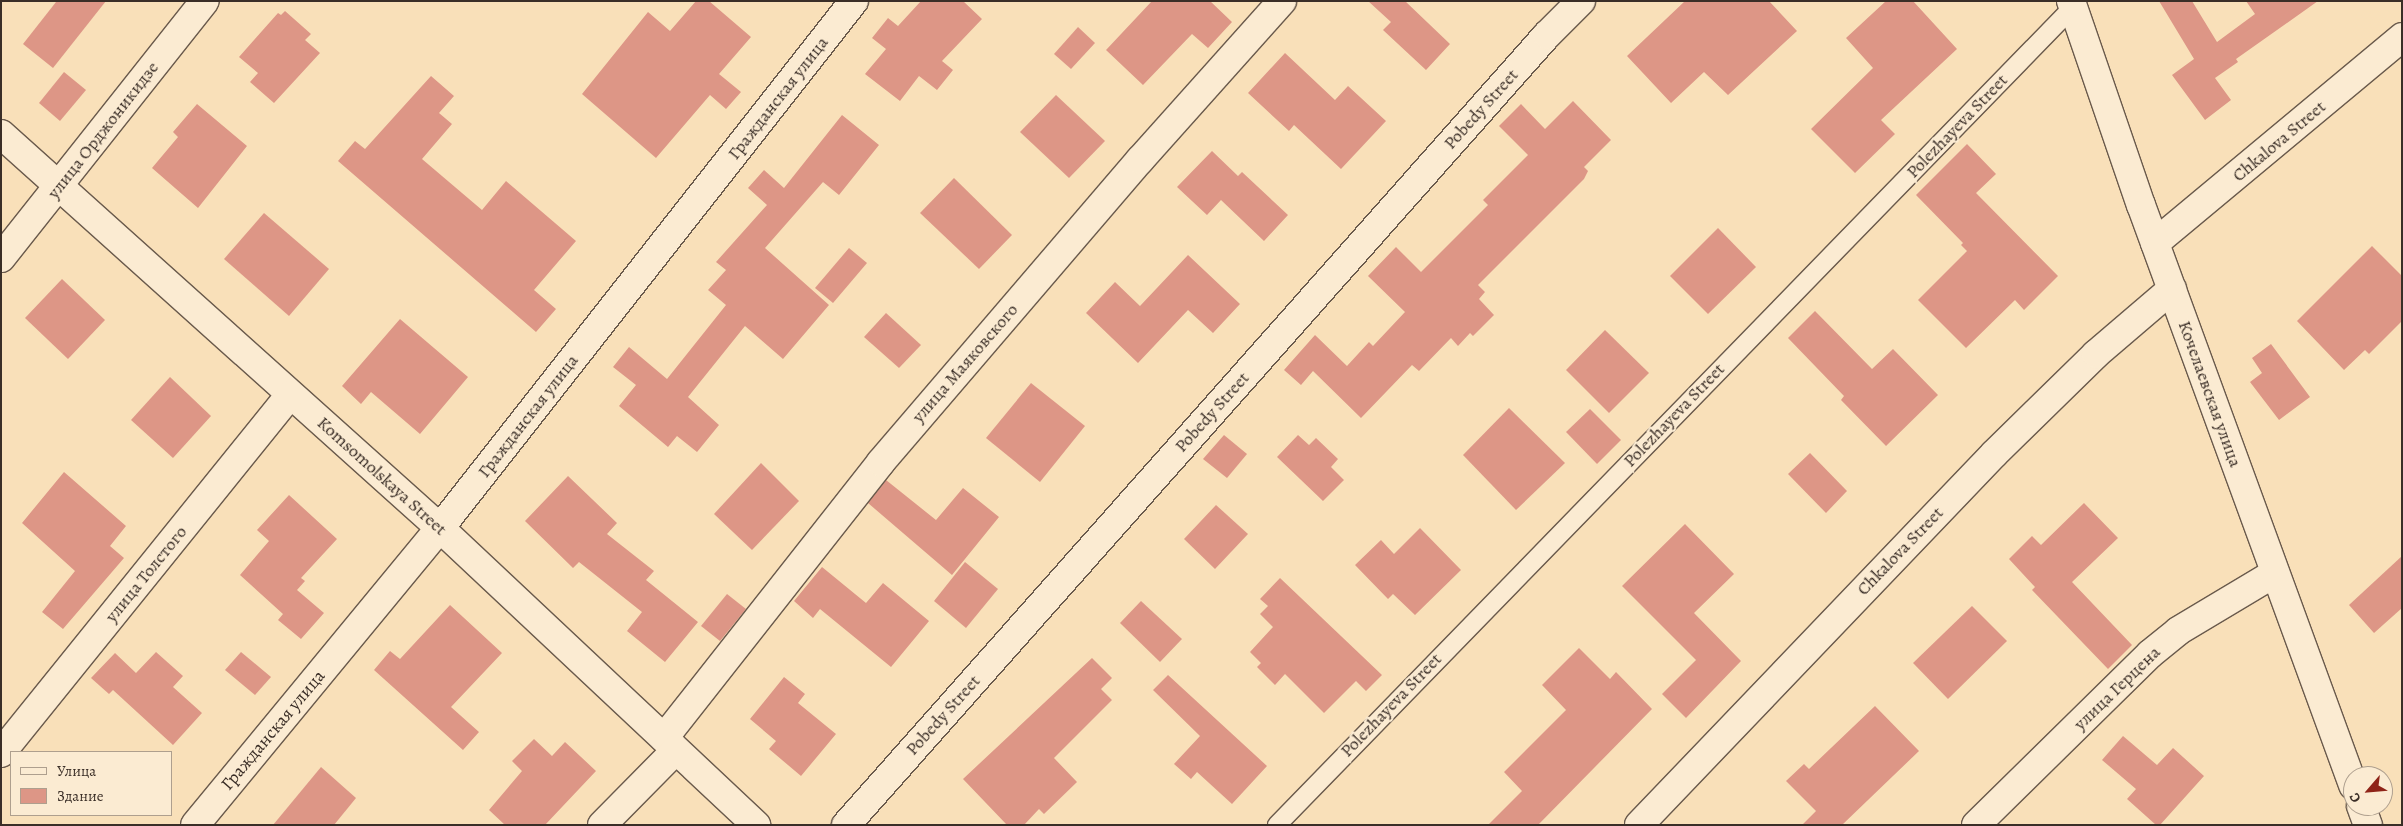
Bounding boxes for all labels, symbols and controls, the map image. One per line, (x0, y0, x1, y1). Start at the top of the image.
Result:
street label: Гражданская улица (723, 32, 833, 164)
street label: улица Орджоникидзе (43, 57, 163, 203)
street label: Pobedy Street (1439, 64, 1523, 154)
street label: Polezhayeva Street (1902, 70, 2012, 182)
street label: Chkalova Street (2228, 96, 2330, 186)
street label: улица Маяковского (907, 299, 1023, 427)
street label: Кочелаевская улица (2173, 318, 2247, 470)
street label: Гражданская улица (473, 350, 583, 482)
street label: Polezhayeva Street (1619, 359, 1729, 471)
street label: Pobedy Street (1170, 367, 1254, 457)
street label: Komsomolskaya Street (313, 412, 451, 540)
street label: Chkalova Street (1852, 502, 1948, 600)
street label: улица Толстого (101, 521, 191, 627)
street label: улица Герцена (2069, 641, 2165, 735)
street label: Polezhayeva Street (1336, 649, 1446, 761)
street label: Гражданская улица (216, 665, 330, 795)
street label: Pobedy Street (901, 670, 985, 760)
legend (10, 751, 172, 816)
text: Улица (57, 761, 96, 781)
north arrow (2343, 766, 2393, 816)
text: Здание (57, 786, 104, 806)
text: С (2345, 789, 2366, 806)

